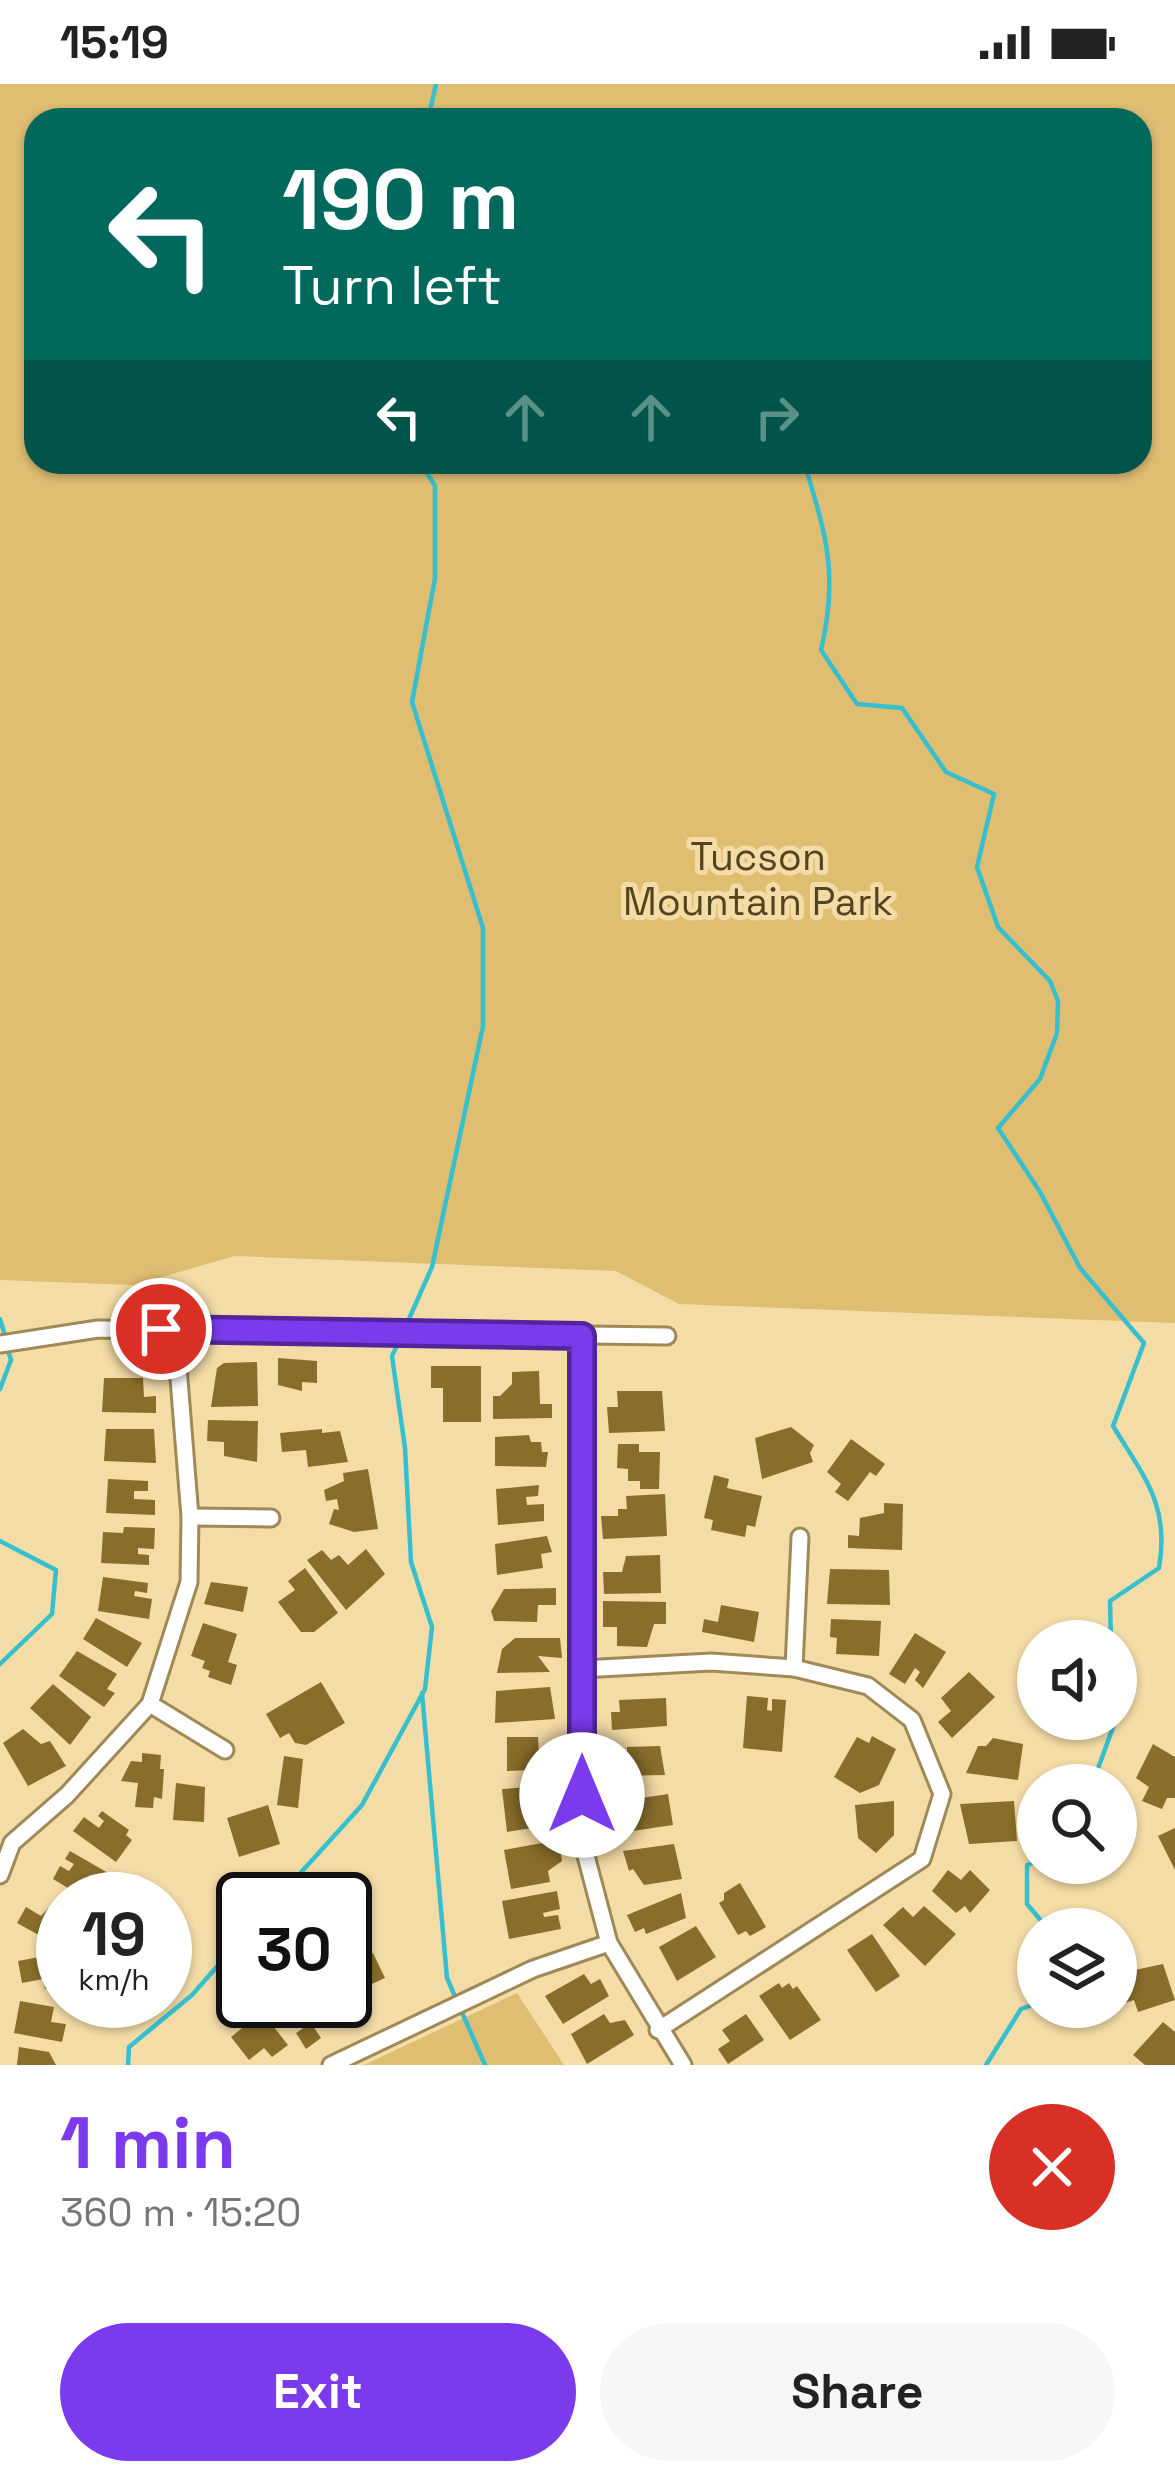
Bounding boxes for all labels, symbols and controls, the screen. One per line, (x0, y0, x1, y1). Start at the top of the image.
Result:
text: 15:19 (60, 14, 169, 71)
text: 190 m (282, 146, 519, 254)
icon: left (84, 156, 240, 312)
text: Turn left (282, 251, 502, 320)
icon: left (366, 384, 432, 450)
icon: ahead (492, 384, 558, 450)
icon: ahead (618, 384, 684, 450)
icon: right (744, 384, 810, 450)
park label: Tucson Mountain Park (623, 832, 893, 926)
pin (110, 1278, 212, 1380)
icon: arrive (128, 1296, 194, 1362)
map controls (1017, 1620, 1137, 2028)
button: sound (1017, 1620, 1137, 1740)
position arrow (519, 1732, 645, 1858)
button: search (1017, 1764, 1137, 1884)
speed limit sign: 30 (216, 1872, 372, 2028)
text: 19 (82, 1896, 146, 1973)
button: layers (1017, 1908, 1137, 2028)
text: km/h (78, 1960, 150, 1999)
text: 1 min (60, 2097, 236, 2189)
button: close (989, 2104, 1115, 2230)
text: 360 m · 15:20 (60, 2188, 301, 2237)
button: Exit (60, 2323, 576, 2461)
button: Share (600, 2323, 1115, 2461)

